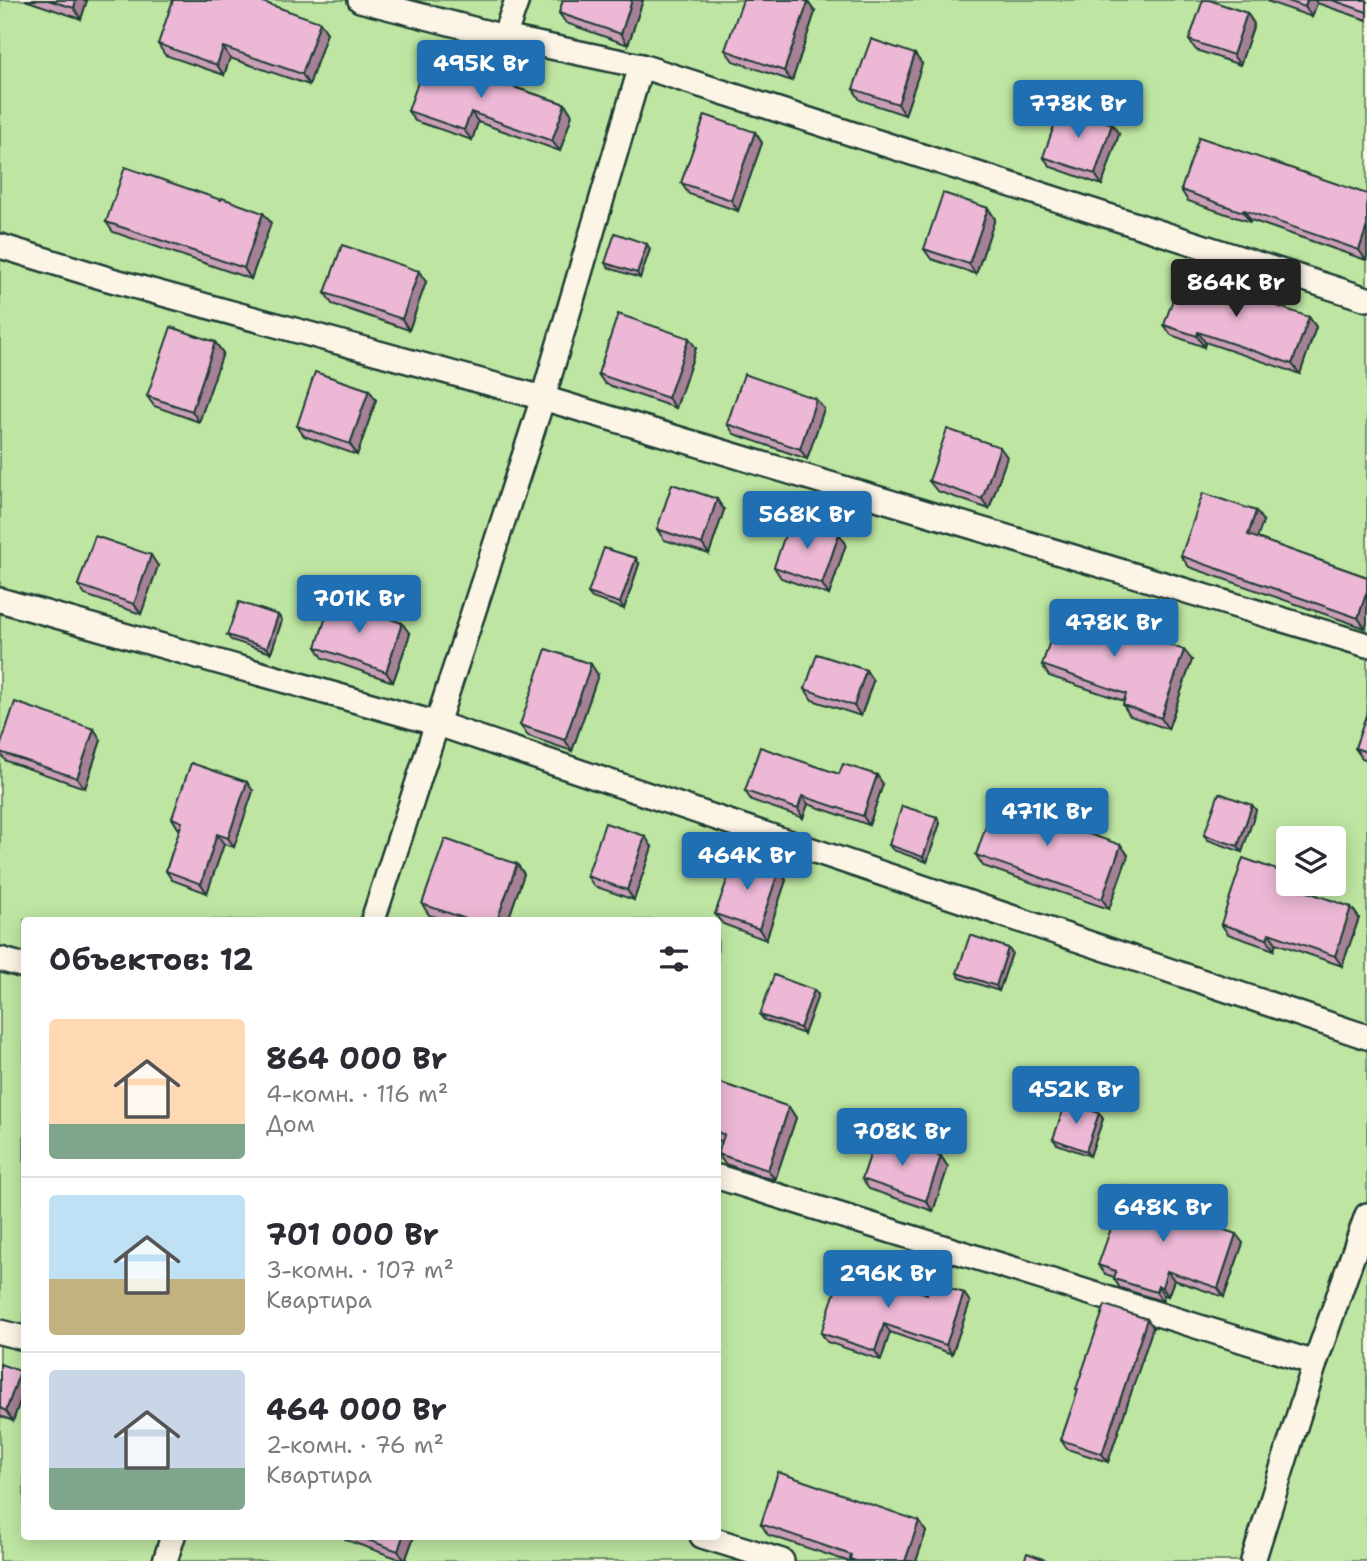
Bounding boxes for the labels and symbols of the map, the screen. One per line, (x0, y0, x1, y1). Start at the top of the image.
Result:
pin: 495K Br (416, 41, 546, 100)
pin: 778K Br (1013, 80, 1143, 140)
pin: 864K Br (1171, 260, 1301, 319)
pin: 568K Br (742, 491, 872, 551)
pin: 701K Br (294, 576, 424, 635)
pin: 478K Br (1049, 600, 1179, 659)
pin: 471K Br (982, 788, 1112, 848)
pin: 464K Br (682, 832, 812, 892)
pin: 452K Br (1011, 1066, 1141, 1126)
pin: 708K Br (837, 1108, 967, 1168)
pin: 648K Br (1098, 1184, 1228, 1244)
pin: 296K Br (823, 1250, 953, 1310)

